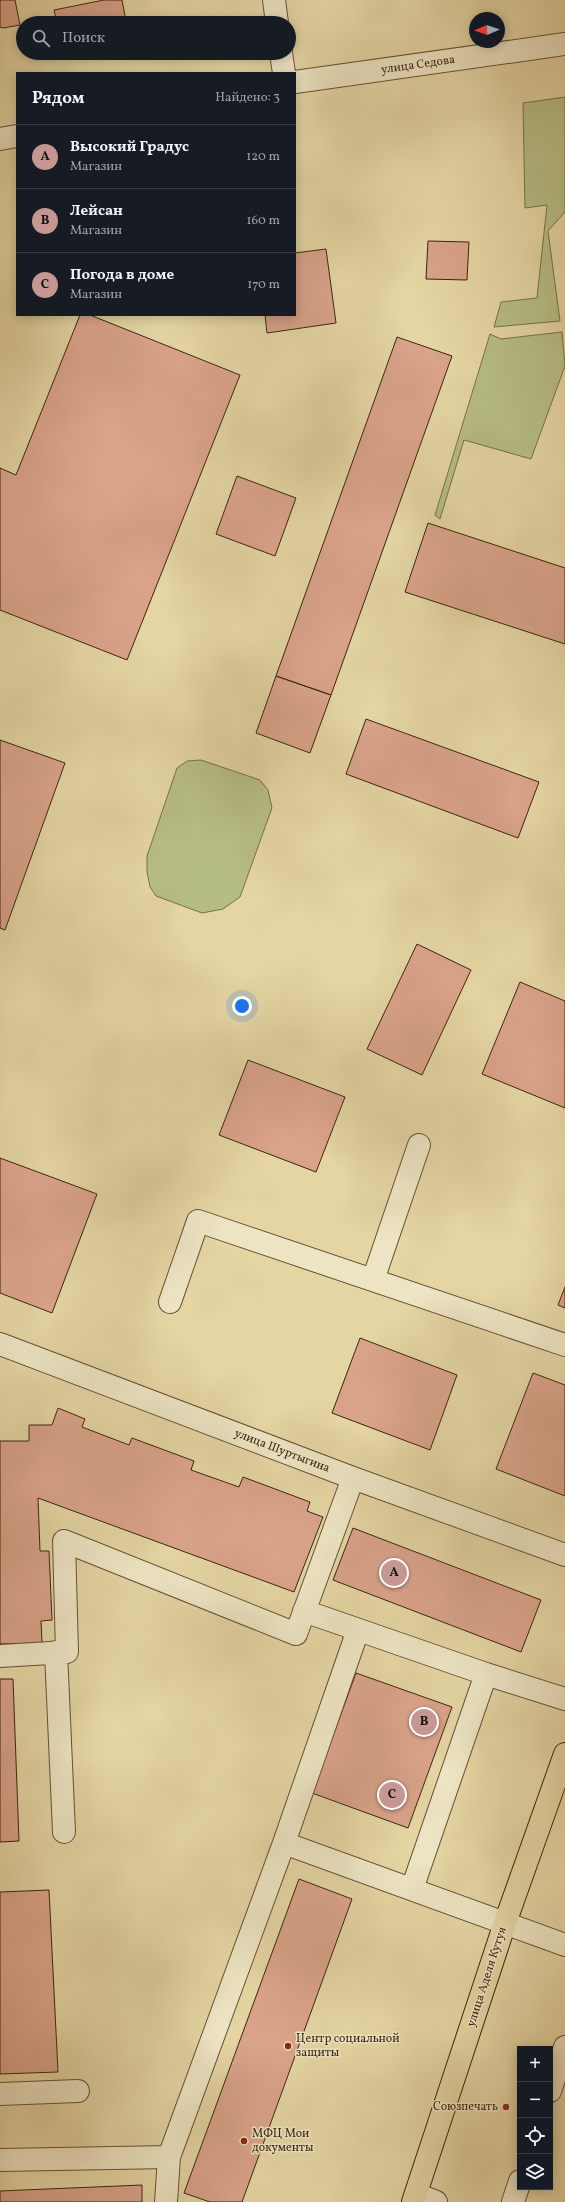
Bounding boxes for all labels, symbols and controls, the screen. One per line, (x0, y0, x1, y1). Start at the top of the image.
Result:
north arrow (469, 12, 505, 48)
search box (16, 16, 296, 60)
icon: search (30, 27, 52, 49)
text: Поиск (62, 28, 105, 49)
street label: улица Седова (380, 52, 456, 78)
text: Рядом (32, 87, 85, 110)
text: Найдено: 3 (215, 89, 280, 107)
text: Высокий Градус (70, 137, 189, 158)
text: A (40, 148, 50, 166)
text: 120 m (246, 148, 280, 166)
text: Магазин (70, 158, 122, 176)
text: Лейсан (70, 201, 123, 222)
text: B (41, 212, 49, 230)
text: 160 m (246, 212, 280, 230)
text: Магазин (70, 222, 122, 240)
text: Погода в доме (70, 265, 174, 286)
text: C (41, 276, 49, 294)
text: 170 m (247, 276, 280, 294)
text: Магазин (70, 286, 122, 304)
your location (232, 996, 252, 1016)
street label: улица Шуртыгина (232, 1425, 332, 1477)
pin: A (381, 1558, 407, 1588)
pin: B (411, 1707, 437, 1737)
pin: C (379, 1780, 405, 1810)
street label: улица Аделя Кутуя (463, 1925, 511, 2029)
place label: Центр социальной защиты (296, 2031, 400, 2061)
marker: Центр социальной защиты (283, 2041, 293, 2051)
map controls (517, 2046, 553, 2190)
button: + (517, 2046, 553, 2082)
button: − (517, 2082, 553, 2118)
place label: Союзпечать (433, 2099, 498, 2115)
marker: Союзпечать (501, 2102, 511, 2112)
button: locate (517, 2118, 553, 2154)
place label: МФЦ Мои документы (252, 2126, 314, 2156)
marker: МФЦ Мои документы (239, 2136, 249, 2146)
button: layers (517, 2154, 553, 2190)

